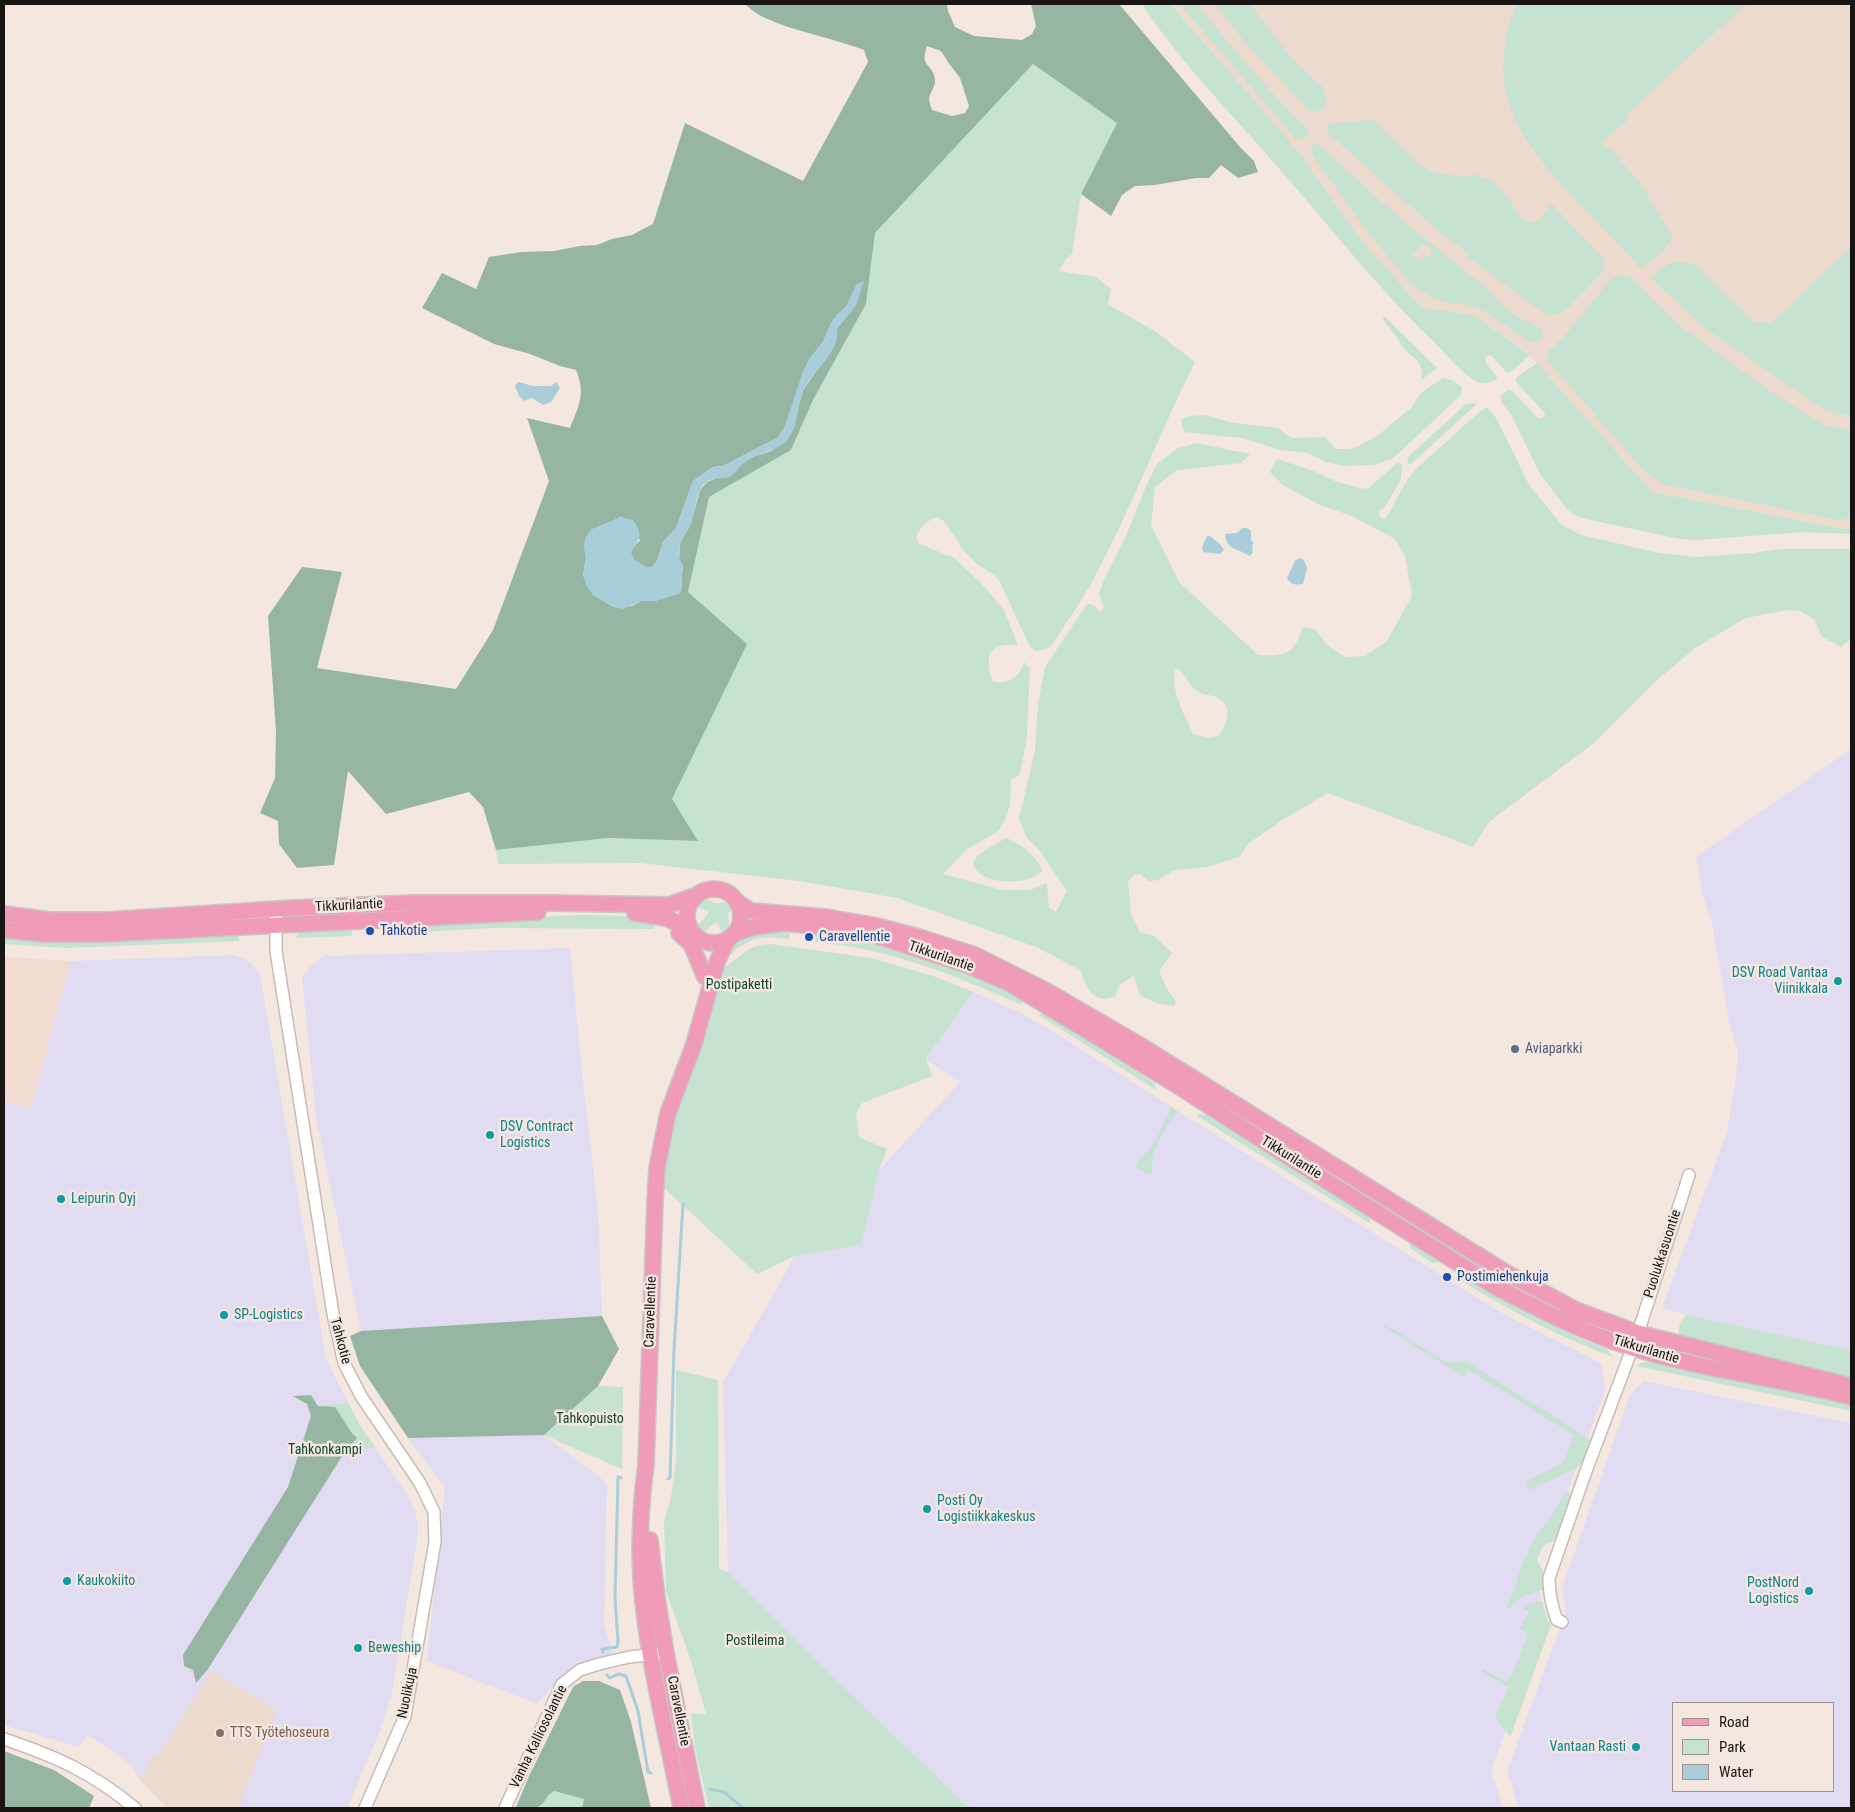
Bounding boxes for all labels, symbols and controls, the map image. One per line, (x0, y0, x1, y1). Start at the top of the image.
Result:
street label: Tikkurilantie (315, 896, 383, 916)
place label: Tahkotie (380, 923, 427, 939)
marker: Tahkotie (364, 925, 376, 937)
place label: Caravellentie (819, 929, 890, 945)
marker: Caravellentie (803, 931, 815, 943)
street label: Tikkurilantie (906, 938, 976, 976)
place label: DSV Road Vantaa Viinikkala (1732, 965, 1828, 998)
marker: DSV Road Vantaa Viinikkala (1832, 975, 1844, 987)
park label: Postipaketti (706, 977, 772, 993)
place label: Aviaparkki (1525, 1041, 1582, 1057)
marker: Aviaparkki (1509, 1043, 1521, 1055)
place label: DSV Contract Logistics (500, 1119, 574, 1152)
marker: DSV Contract Logistics (484, 1129, 496, 1141)
street label: Tikkurilantie (1258, 1133, 1324, 1183)
place label: Leipurin Oyj (71, 1191, 136, 1207)
marker: Leipurin Oyj (55, 1193, 67, 1205)
street label: Puolukkasuontie (1641, 1208, 1685, 1300)
place label: Postimiehenkuja (1457, 1269, 1549, 1285)
marker: Postimiehenkuja (1441, 1271, 1453, 1283)
street label: Caravellentie (641, 1276, 661, 1348)
place label: SP-Logistics (234, 1307, 303, 1323)
marker: SP-Logistics (218, 1309, 230, 1321)
street label: Tahkotie (326, 1316, 354, 1366)
street label: Tikkurilantie (1611, 1332, 1681, 1368)
park label: Tahkopuisto (556, 1411, 624, 1427)
park label: Tahkonkampi (288, 1442, 362, 1458)
place label: Posti Oy Logistiikkakeskus (937, 1493, 1036, 1525)
marker: Posti Oy Logistiikkakeskus (921, 1503, 933, 1515)
place label: Kaukokiito (77, 1573, 135, 1589)
marker: Kaukokiito (61, 1575, 73, 1587)
place label: PostNord Logistics (1747, 1575, 1799, 1608)
marker: PostNord Logistics (1803, 1585, 1815, 1597)
park label: Postileima (726, 1633, 784, 1649)
place label: Beweship (368, 1640, 421, 1656)
marker: Beweship (352, 1642, 364, 1654)
street label: Nuolikuja (394, 1666, 422, 1720)
street label: Caravellentie (663, 1674, 693, 1748)
street label: Vanha Kalliosolantie (507, 1683, 571, 1791)
legend (1672, 1702, 1835, 1792)
text: Road (1719, 1713, 1749, 1731)
place label: TTS Työtehoseura (230, 1725, 330, 1741)
marker: TTS Työtehoseura (214, 1727, 226, 1739)
text: Park (1719, 1738, 1746, 1756)
place label: Vantaan Rasti (1550, 1739, 1626, 1755)
marker: Vantaan Rasti (1630, 1741, 1642, 1753)
text: Water (1719, 1763, 1753, 1781)

